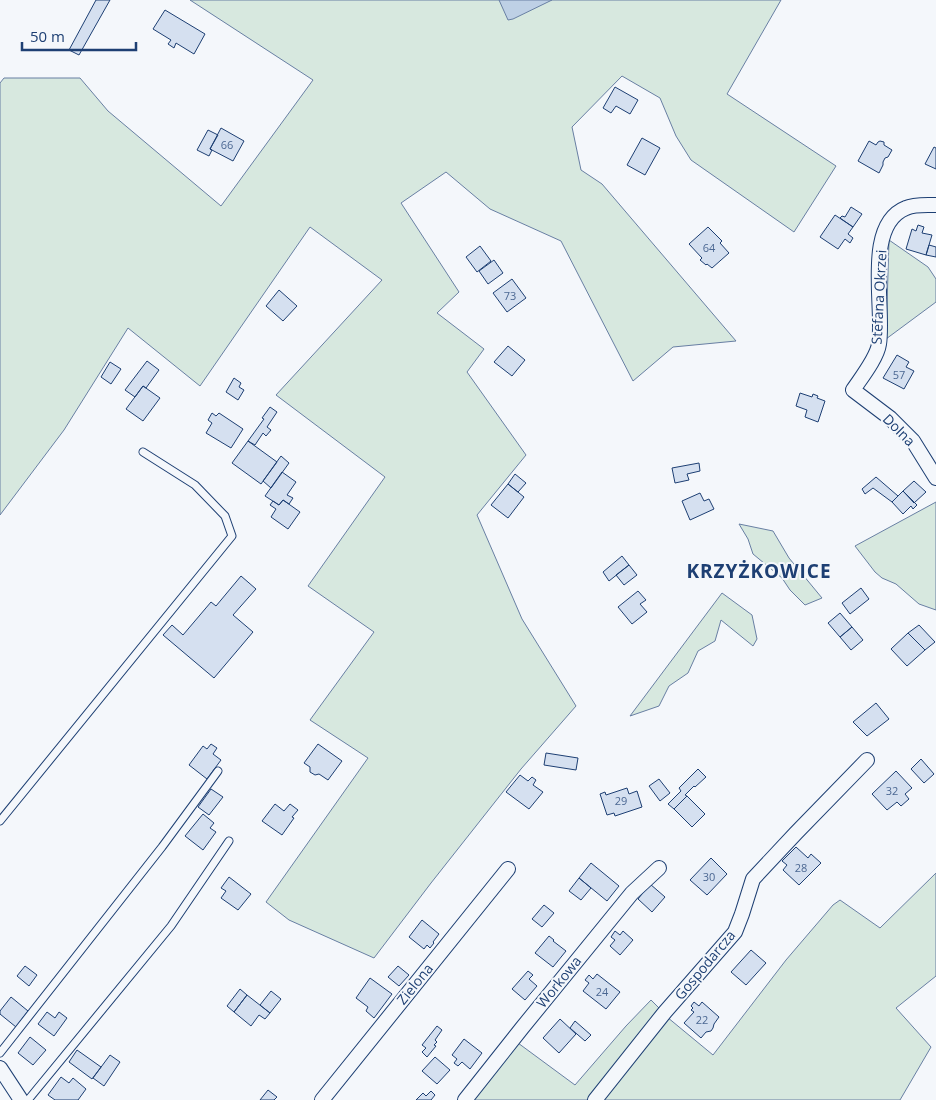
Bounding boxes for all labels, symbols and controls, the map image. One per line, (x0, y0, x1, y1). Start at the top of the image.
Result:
scale bar (22, 20, 136, 52)
text: 50 m (30, 26, 65, 46)
house number: 66 (221, 137, 233, 152)
house number: 64 (703, 240, 716, 255)
street label: Stefana Okrzei (867, 249, 890, 345)
house number: 73 (504, 288, 516, 303)
house number: 57 (893, 367, 905, 382)
street label: Dolna (879, 409, 920, 450)
district label: KRZYŻKOWICE (686, 558, 832, 584)
house number: 32 (886, 783, 898, 798)
house number: 29 (615, 793, 627, 808)
house number: 28 (795, 860, 807, 875)
house number: 30 (703, 869, 715, 884)
street label: Gospodarcza (670, 926, 739, 1003)
street label: Workowa (532, 952, 585, 1012)
street label: Zielona (392, 959, 437, 1008)
house number: 24 (596, 984, 609, 999)
house number: 22 (696, 1012, 708, 1027)

